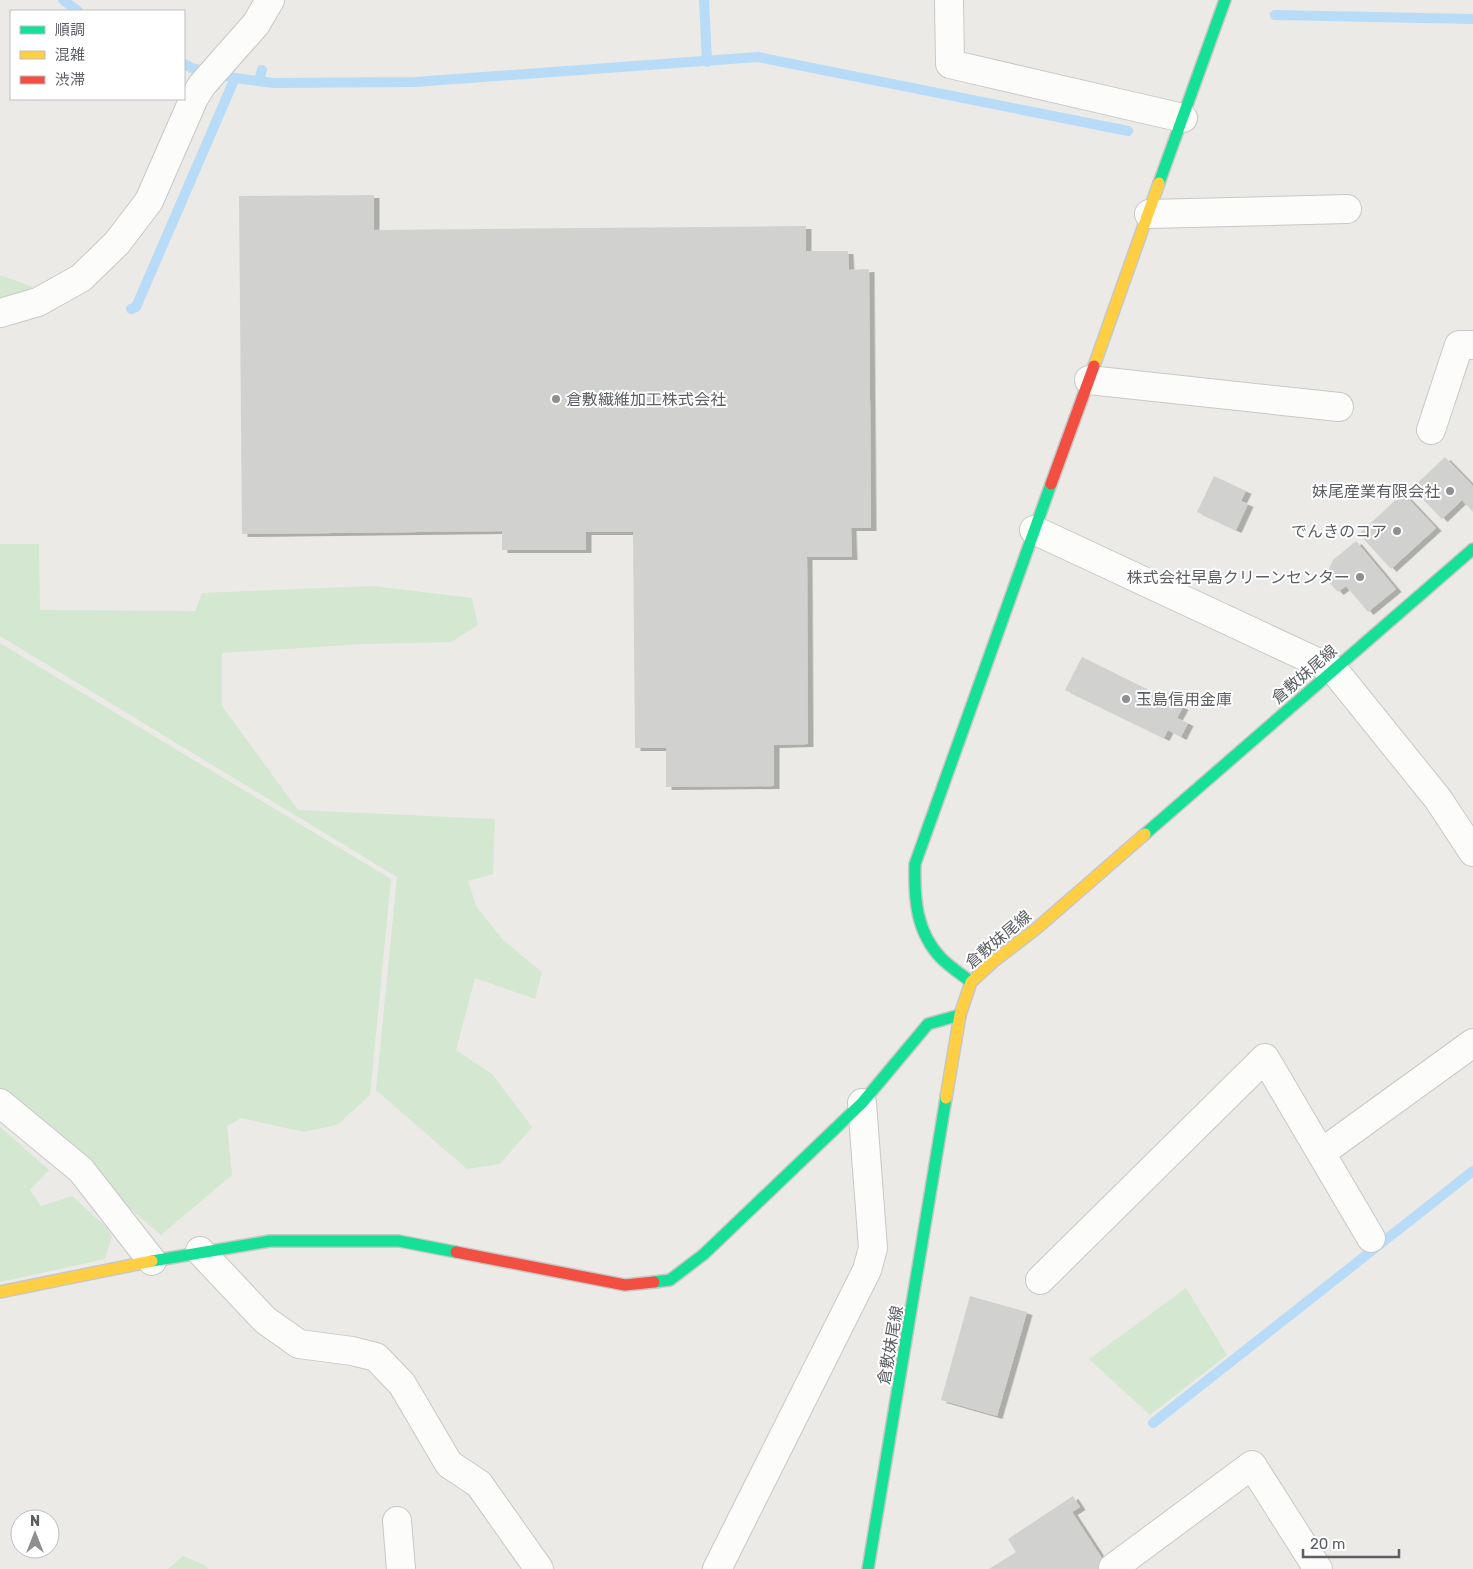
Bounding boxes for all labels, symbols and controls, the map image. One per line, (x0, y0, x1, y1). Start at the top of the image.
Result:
legend (10, 10, 185, 100)
text: 順調 (55, 21, 85, 39)
text: 混雑 (55, 46, 85, 64)
text: 渋滞 (55, 71, 85, 89)
place label: 倉敷繊維加工株式会社 (566, 390, 726, 409)
marker: 倉敷繊維加工株式会社 (550, 393, 562, 405)
place label: 妹尾産業有限会社 (1312, 482, 1440, 501)
marker: 妹尾産業有限会社 (1444, 485, 1456, 497)
place label: でんきのコア (1291, 522, 1387, 541)
marker: でんきのコア (1391, 525, 1403, 537)
place label: 株式会社早島クリーンセンター (1127, 568, 1350, 587)
marker: 株式会社早島クリーンセンター (1354, 571, 1366, 583)
street label: 倉敷妹尾線 (1268, 641, 1341, 708)
place label: 玉島信用金庫 (1136, 690, 1232, 709)
marker: 玉島信用金庫 (1120, 693, 1132, 705)
street label: 倉敷妹尾線 (962, 906, 1035, 972)
street label: 倉敷妹尾線 (874, 1304, 907, 1386)
north arrow (10, 1509, 60, 1559)
text: N (30, 1513, 40, 1530)
scale bar (1303, 1526, 1399, 1558)
text: 20 m (1310, 1535, 1345, 1553)

